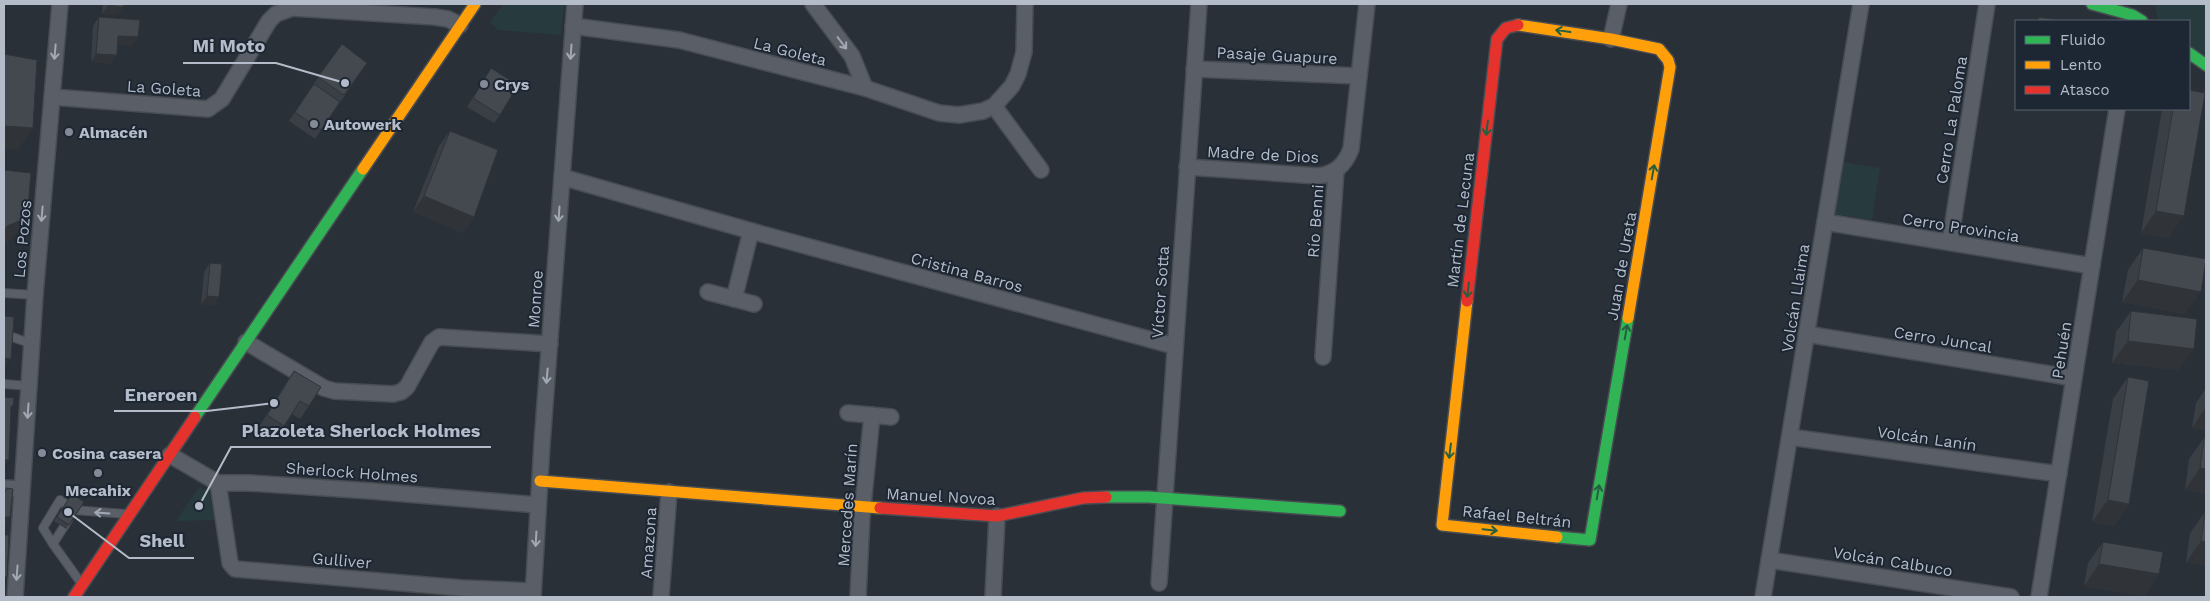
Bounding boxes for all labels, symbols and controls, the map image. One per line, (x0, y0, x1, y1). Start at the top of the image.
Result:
legend (2015, 20, 2190, 110)
one-way arrow (1556, 26, 1572, 36)
callout: Mi Moto (183, 30, 276, 63)
text: Fluido (2060, 31, 2105, 49)
street label: La Goleta (751, 33, 828, 70)
text: Mi Moto (193, 35, 265, 56)
one-way arrow (837, 36, 848, 49)
street label: Pasaje Guapure (1216, 43, 1338, 68)
one-way arrow (51, 44, 60, 60)
one-way arrow (566, 44, 576, 60)
street label: Cerro La Paloma (1932, 55, 1971, 185)
text: Lento (2060, 56, 2102, 74)
place label: Crys (494, 75, 530, 94)
street label: La Goleta (126, 76, 202, 101)
marker: Crys (478, 78, 490, 90)
text: Atasco (2060, 81, 2109, 99)
place label: Autowerk (324, 115, 401, 134)
marker: Autowerk (308, 118, 320, 130)
one-way arrow (1482, 120, 1492, 136)
place label: Almacén (79, 123, 148, 142)
marker: Almacén (63, 126, 75, 138)
street label: Madre de Dios (1207, 142, 1319, 167)
street label: Martín de Lecuna (1443, 151, 1478, 289)
one-way arrow (1649, 164, 1659, 180)
street label: Río Benni (1303, 184, 1328, 258)
street label: Los Pozos (10, 199, 35, 279)
one-way arrow (37, 206, 46, 222)
one-way arrow (554, 206, 564, 222)
street label: Cerro Provincia (1901, 209, 2021, 246)
street label: Juan de Ureta (1603, 210, 1640, 322)
street label: Volcán Llaima (1778, 242, 1813, 354)
street label: Víctor Sotta (1148, 245, 1173, 339)
street label: Cristina Barros (909, 248, 1025, 297)
street label: Monroe (524, 269, 547, 329)
one-way arrow (1463, 281, 1473, 297)
street label: Pehuén (2048, 320, 2075, 380)
street label: Cerro Juncal (1892, 322, 1994, 357)
one-way arrow (1621, 324, 1631, 340)
one-way arrow (542, 368, 552, 384)
callout: Eneroen (114, 378, 207, 411)
text: Eneroen (125, 384, 197, 405)
one-way arrow (23, 403, 32, 419)
callout: Plazoleta Sherlock Holmes (231, 414, 491, 447)
text: Plazoleta Sherlock Holmes (242, 420, 481, 441)
street label: Volcán Lanín (1876, 422, 1978, 455)
street label: Mercedes Marín (834, 443, 861, 567)
one-way arrow (1445, 443, 1455, 459)
place label: Cosina casera (52, 444, 162, 463)
marker: Cosina casera (36, 447, 48, 459)
street label: Sherlock Holmes (285, 458, 419, 487)
marker: Mecahix (92, 467, 104, 479)
place label: Mecahix (65, 481, 132, 500)
street label: Manuel Novoa (886, 484, 996, 509)
one-way arrow (1594, 485, 1604, 501)
street label: Rafael Beltrán (1461, 501, 1573, 532)
street label: Amazona (637, 507, 660, 580)
one-way arrow (94, 508, 110, 517)
callout: Shell (129, 525, 194, 558)
one-way arrow (1482, 525, 1498, 535)
text: Shell (140, 530, 185, 551)
one-way arrow (532, 530, 541, 546)
street label: Volcán Calbuco (1832, 543, 1954, 580)
street label: Gulliver (311, 548, 373, 573)
one-way arrow (12, 565, 21, 581)

